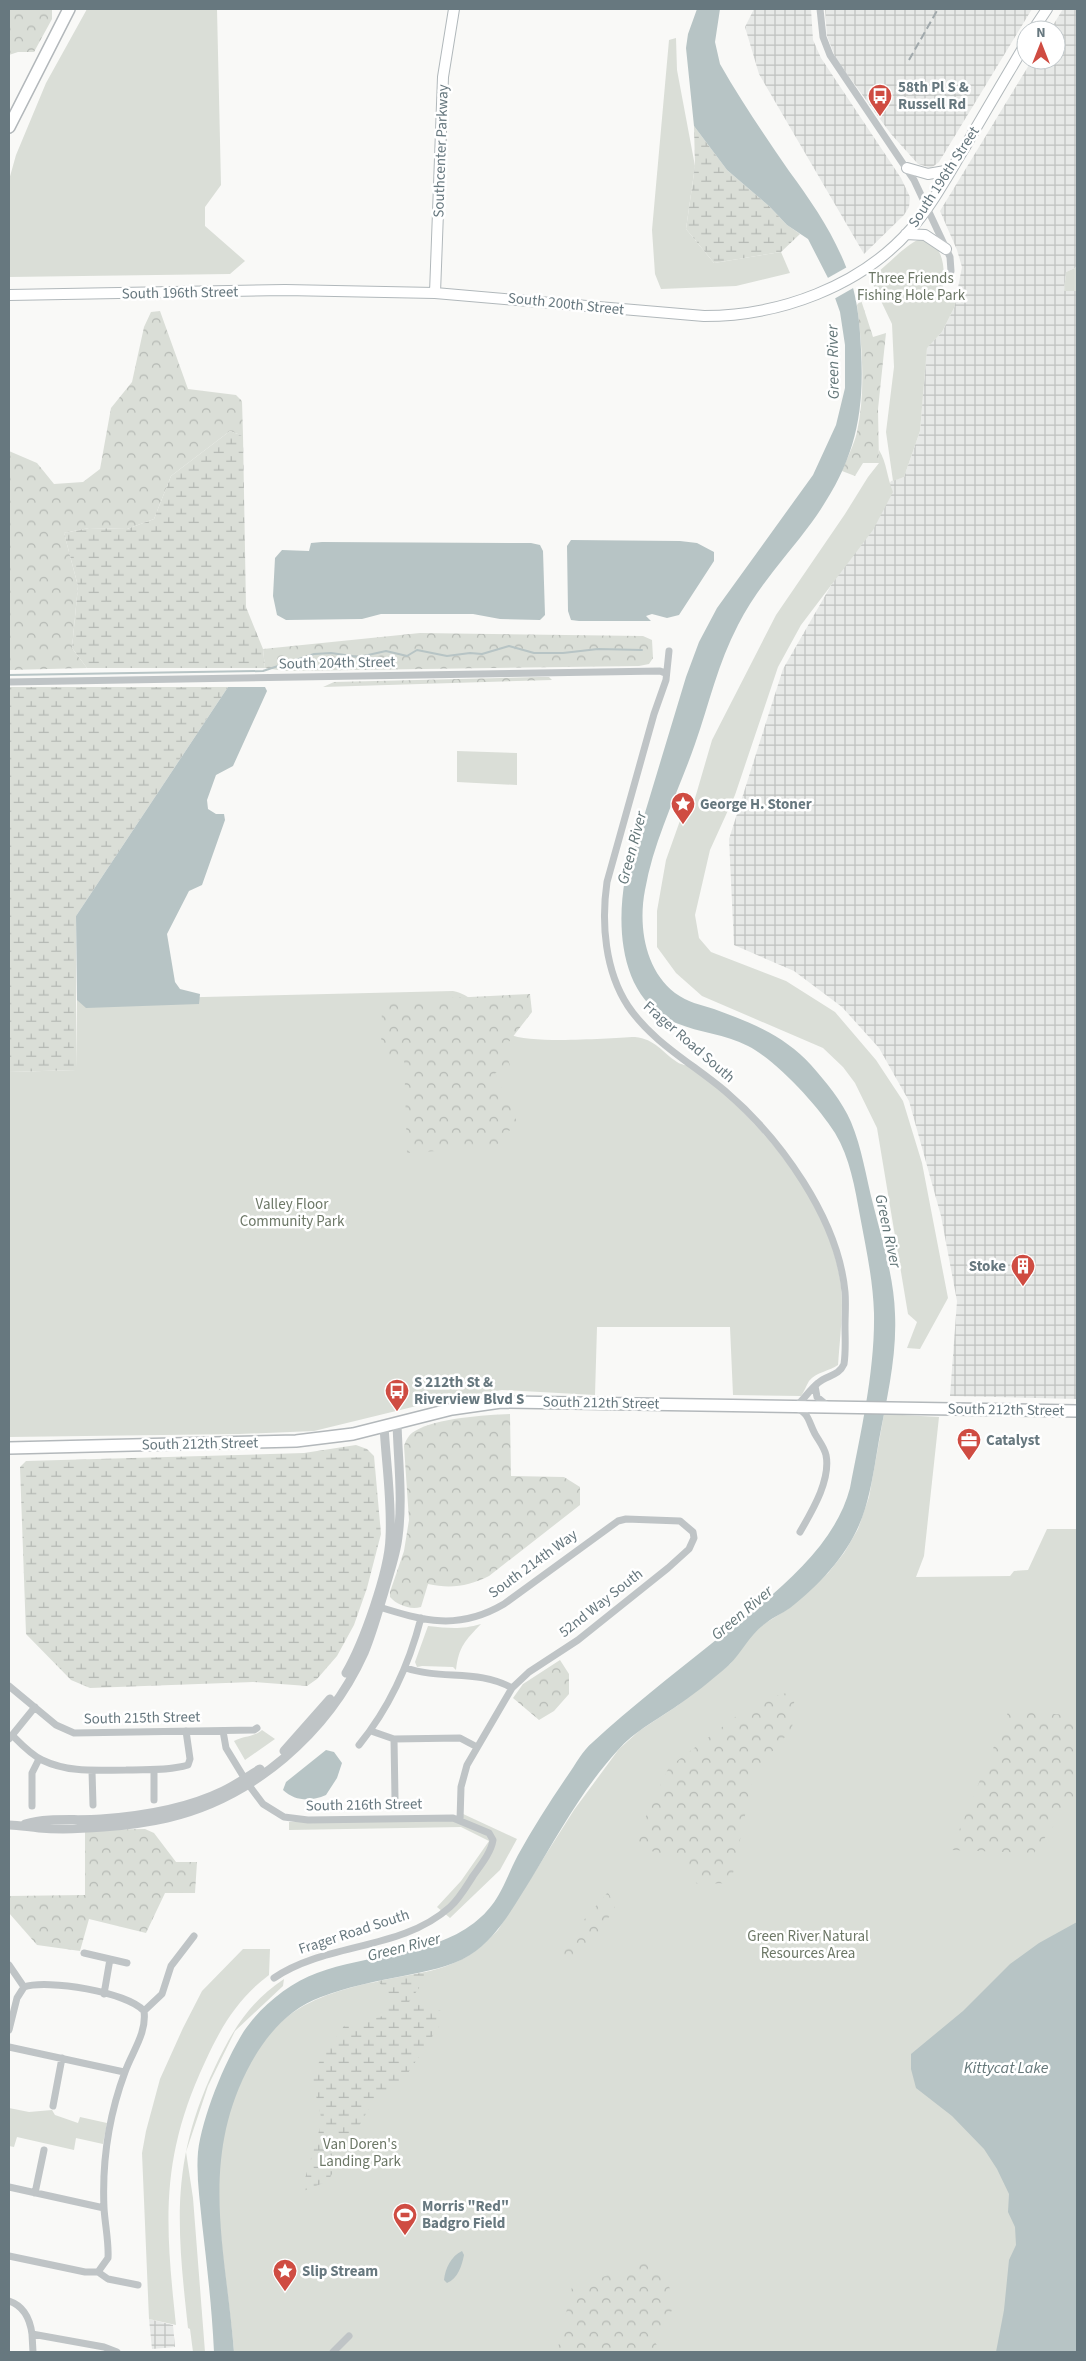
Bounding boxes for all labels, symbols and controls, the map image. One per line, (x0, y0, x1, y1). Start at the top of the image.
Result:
north arrow (1016, 20, 1066, 70)
text: N (1036, 23, 1046, 43)
place label: 58th Pl S & Russell Rd (898, 77, 969, 115)
bus stop icon: 58th Pl S & Russell Rd (867, 83, 893, 117)
street label: Southcenter Parkway (428, 84, 454, 218)
street label: South 196th Street (903, 122, 985, 232)
park label: Three Friends Fishing Hole Park (857, 268, 966, 306)
street label: South 196th Street (121, 281, 239, 305)
street label: South 200th Street (507, 287, 625, 321)
water label: Green River (821, 323, 845, 399)
street label: South 204th Street (278, 651, 396, 675)
place icon: George H. Stoner (670, 791, 696, 825)
place label: George H. Stoner (700, 794, 812, 815)
water label: Green River (612, 808, 653, 887)
street label: Frager Road South (639, 996, 739, 1088)
water label: Green River (869, 1192, 907, 1271)
park label: Valley Floor Community Park (240, 1194, 345, 1232)
building icon: Stoke (1010, 1253, 1036, 1287)
place label: Stoke (969, 1256, 1006, 1277)
place label: S 212th St & Riverview Blvd S (414, 1372, 524, 1410)
bus stop icon: S 212th St & Riverview Blvd S (384, 1378, 410, 1412)
street label: South 212th Street (542, 1391, 660, 1415)
street label: South 212th Street (947, 1398, 1065, 1422)
office icon: Catalyst (956, 1427, 982, 1461)
place label: Catalyst (986, 1430, 1040, 1451)
street label: South 212th Street (141, 1432, 259, 1456)
street label: South 214th Way (484, 1525, 582, 1603)
street label: 52nd Way South (555, 1564, 647, 1642)
water label: Green River (706, 1580, 779, 1645)
street label: South 215th Street (83, 1706, 201, 1730)
street label: South 216th Street (305, 1793, 423, 1817)
street label: Frager Road South (296, 1904, 412, 1960)
park label: Green River Natural Resources Area (747, 1926, 869, 1964)
water label: Green River (365, 1927, 444, 1967)
water label: Kittycat Lake (964, 2057, 1049, 2079)
park label: Van Doren's Landing Park (319, 2134, 402, 2172)
place label: Morris "Red" Badgro Field (422, 2196, 509, 2234)
sports icon: Morris "Red" Badgro Field (392, 2202, 418, 2236)
place icon: Slip Stream (272, 2258, 298, 2292)
place label: Slip Stream (302, 2261, 378, 2282)

